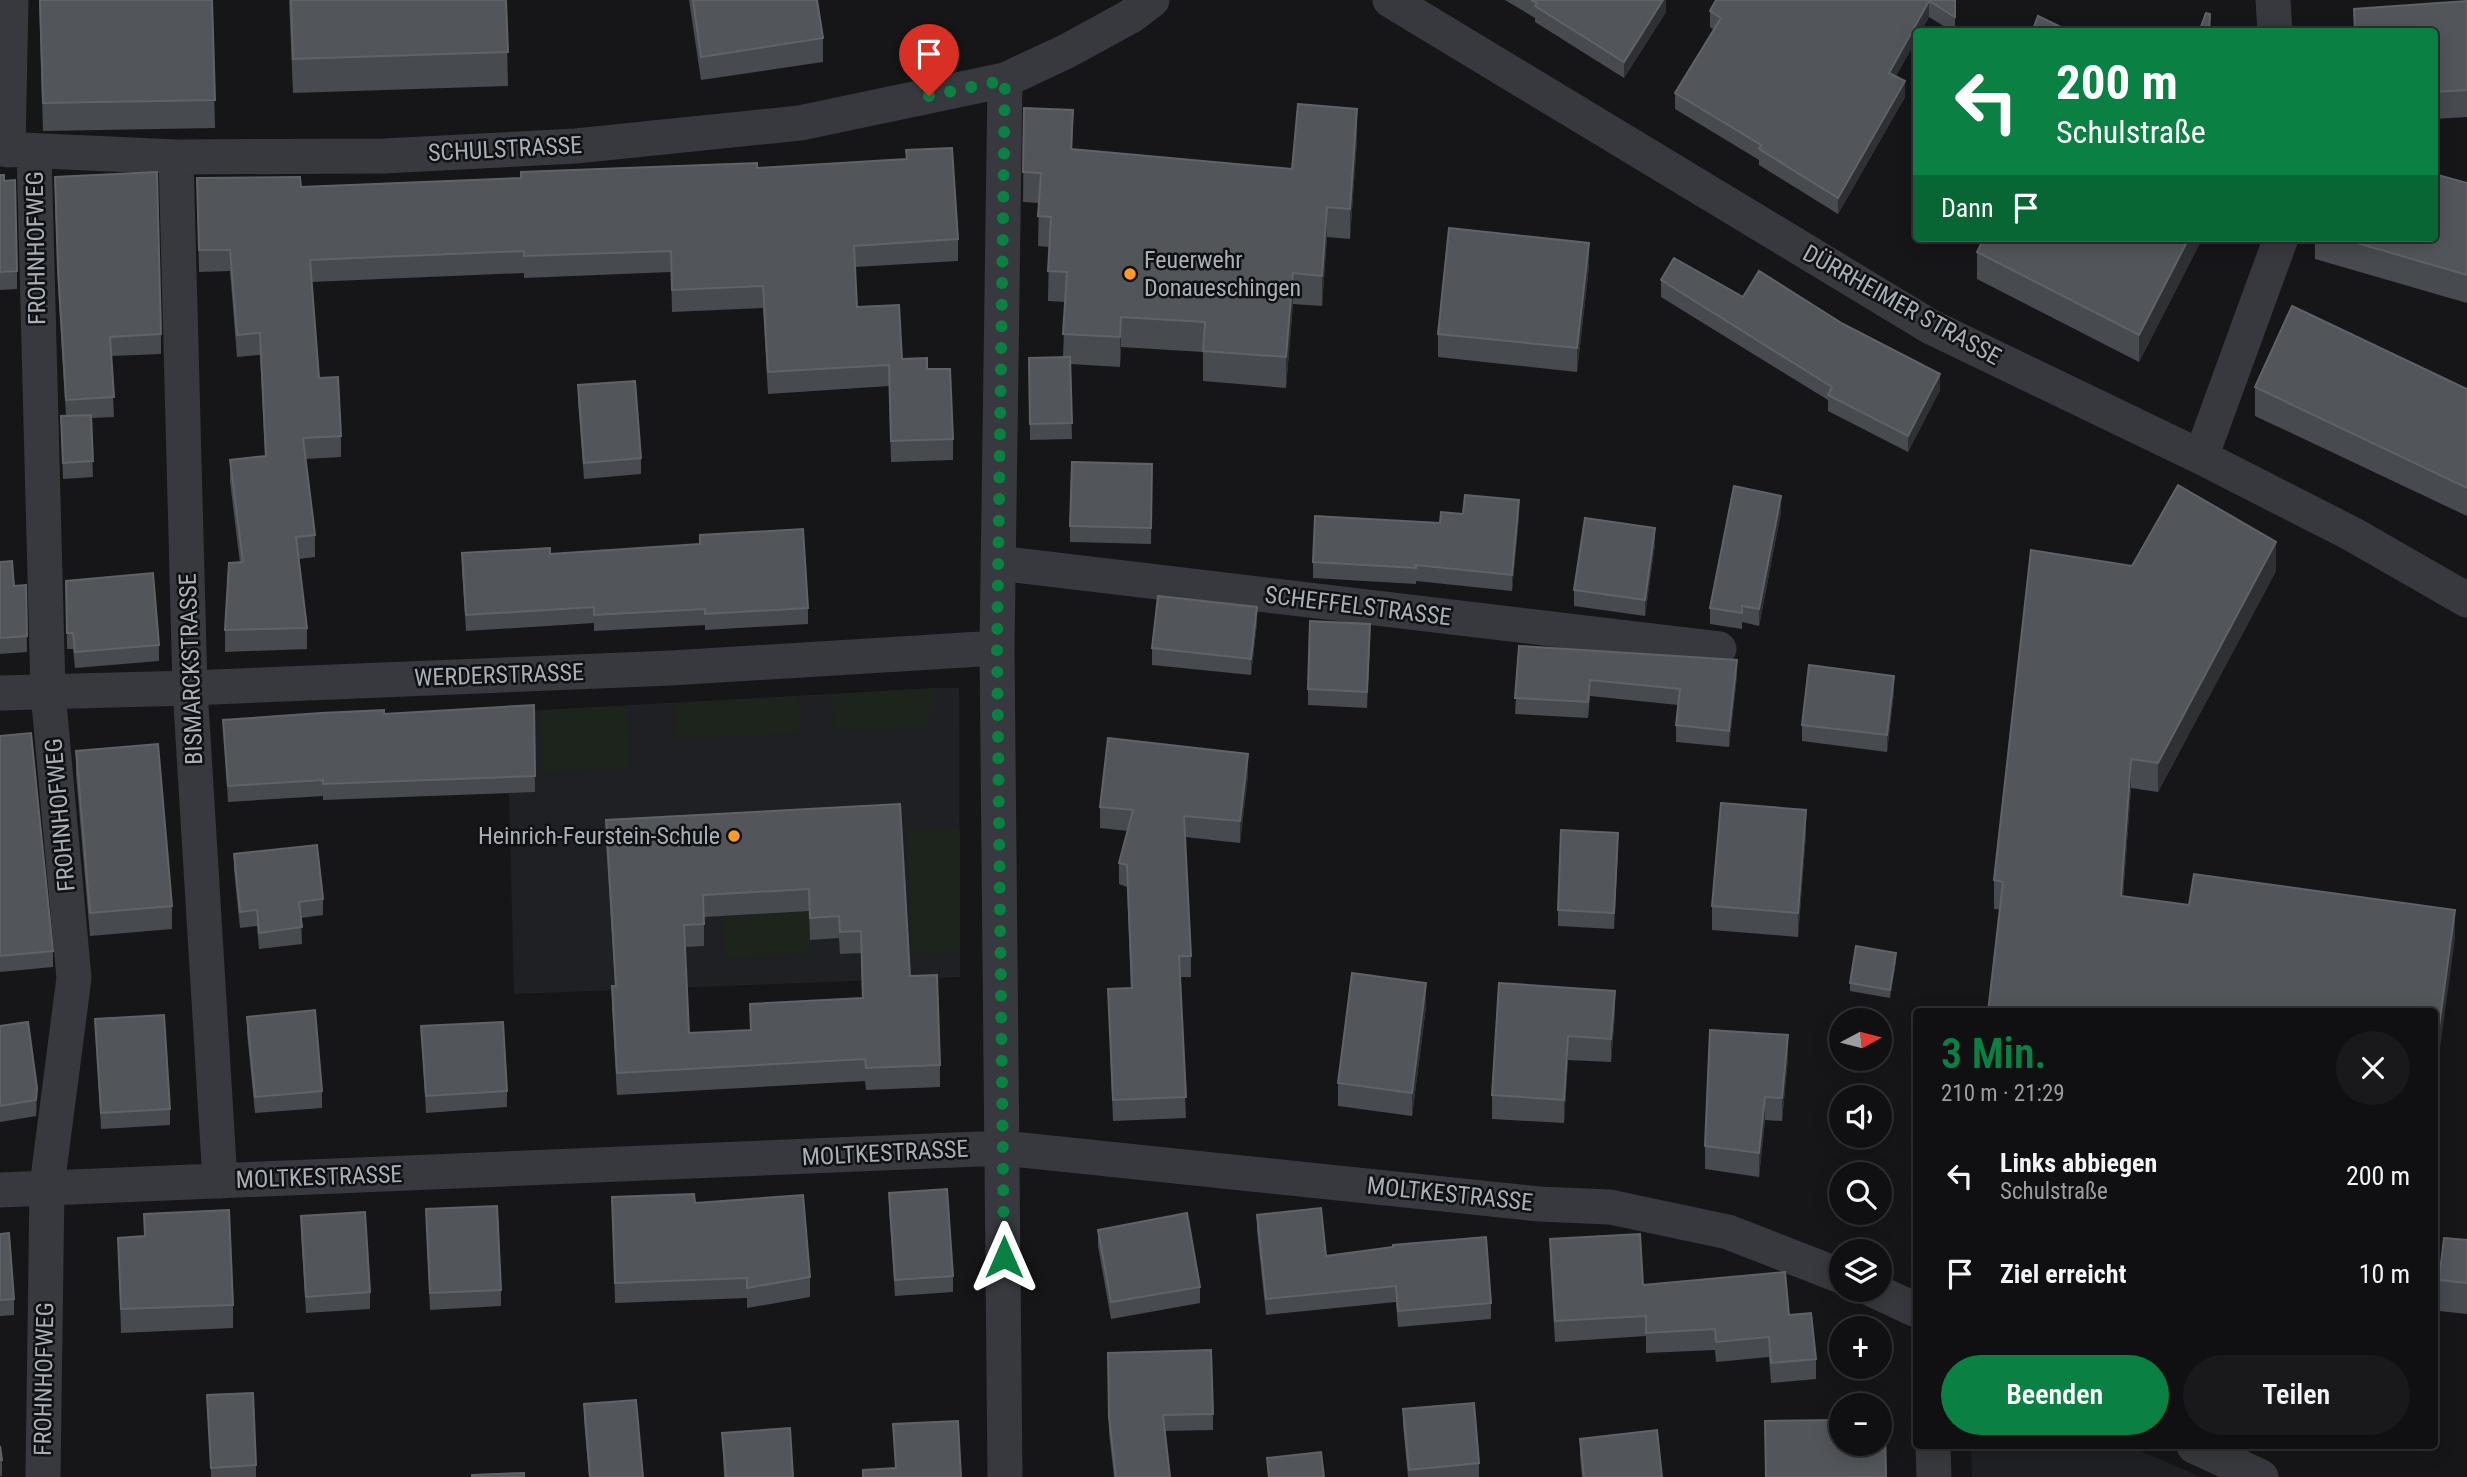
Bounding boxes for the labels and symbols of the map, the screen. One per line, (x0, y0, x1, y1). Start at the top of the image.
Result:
pin (899, 24, 959, 96)
street label: SCHULSTRASSE (427, 131, 583, 167)
street label: FROHNHOFWEG (21, 171, 51, 325)
street label: DÜRRHEIMER STRASSE (1798, 239, 2006, 371)
place label: Feuerwehr Donaueschingen (1144, 246, 1301, 302)
marker: Feuerwehr Donaueschingen (1122, 266, 1138, 282)
street label: BISMARCKSTRASSE (174, 573, 208, 765)
street label: SCHEFFELSTRASSE (1263, 581, 1453, 631)
street label: WERDERSTRASSE (414, 658, 584, 692)
street label: FROHNHOFWEG (39, 737, 81, 893)
place label: Heinrich-Feurstein-Schule (478, 822, 720, 850)
marker: Heinrich-Feurstein-Schule (726, 828, 742, 844)
north arrow (1829, 1008, 1892, 1071)
street label: MOLTKESTRASSE (801, 1135, 969, 1171)
street label: MOLTKESTRASSE (235, 1160, 403, 1194)
street label: MOLTKESTRASSE (1366, 1171, 1534, 1217)
position arrow (967, 1220, 1041, 1294)
street label: FROHNHOFWEG (29, 1302, 59, 1456)

